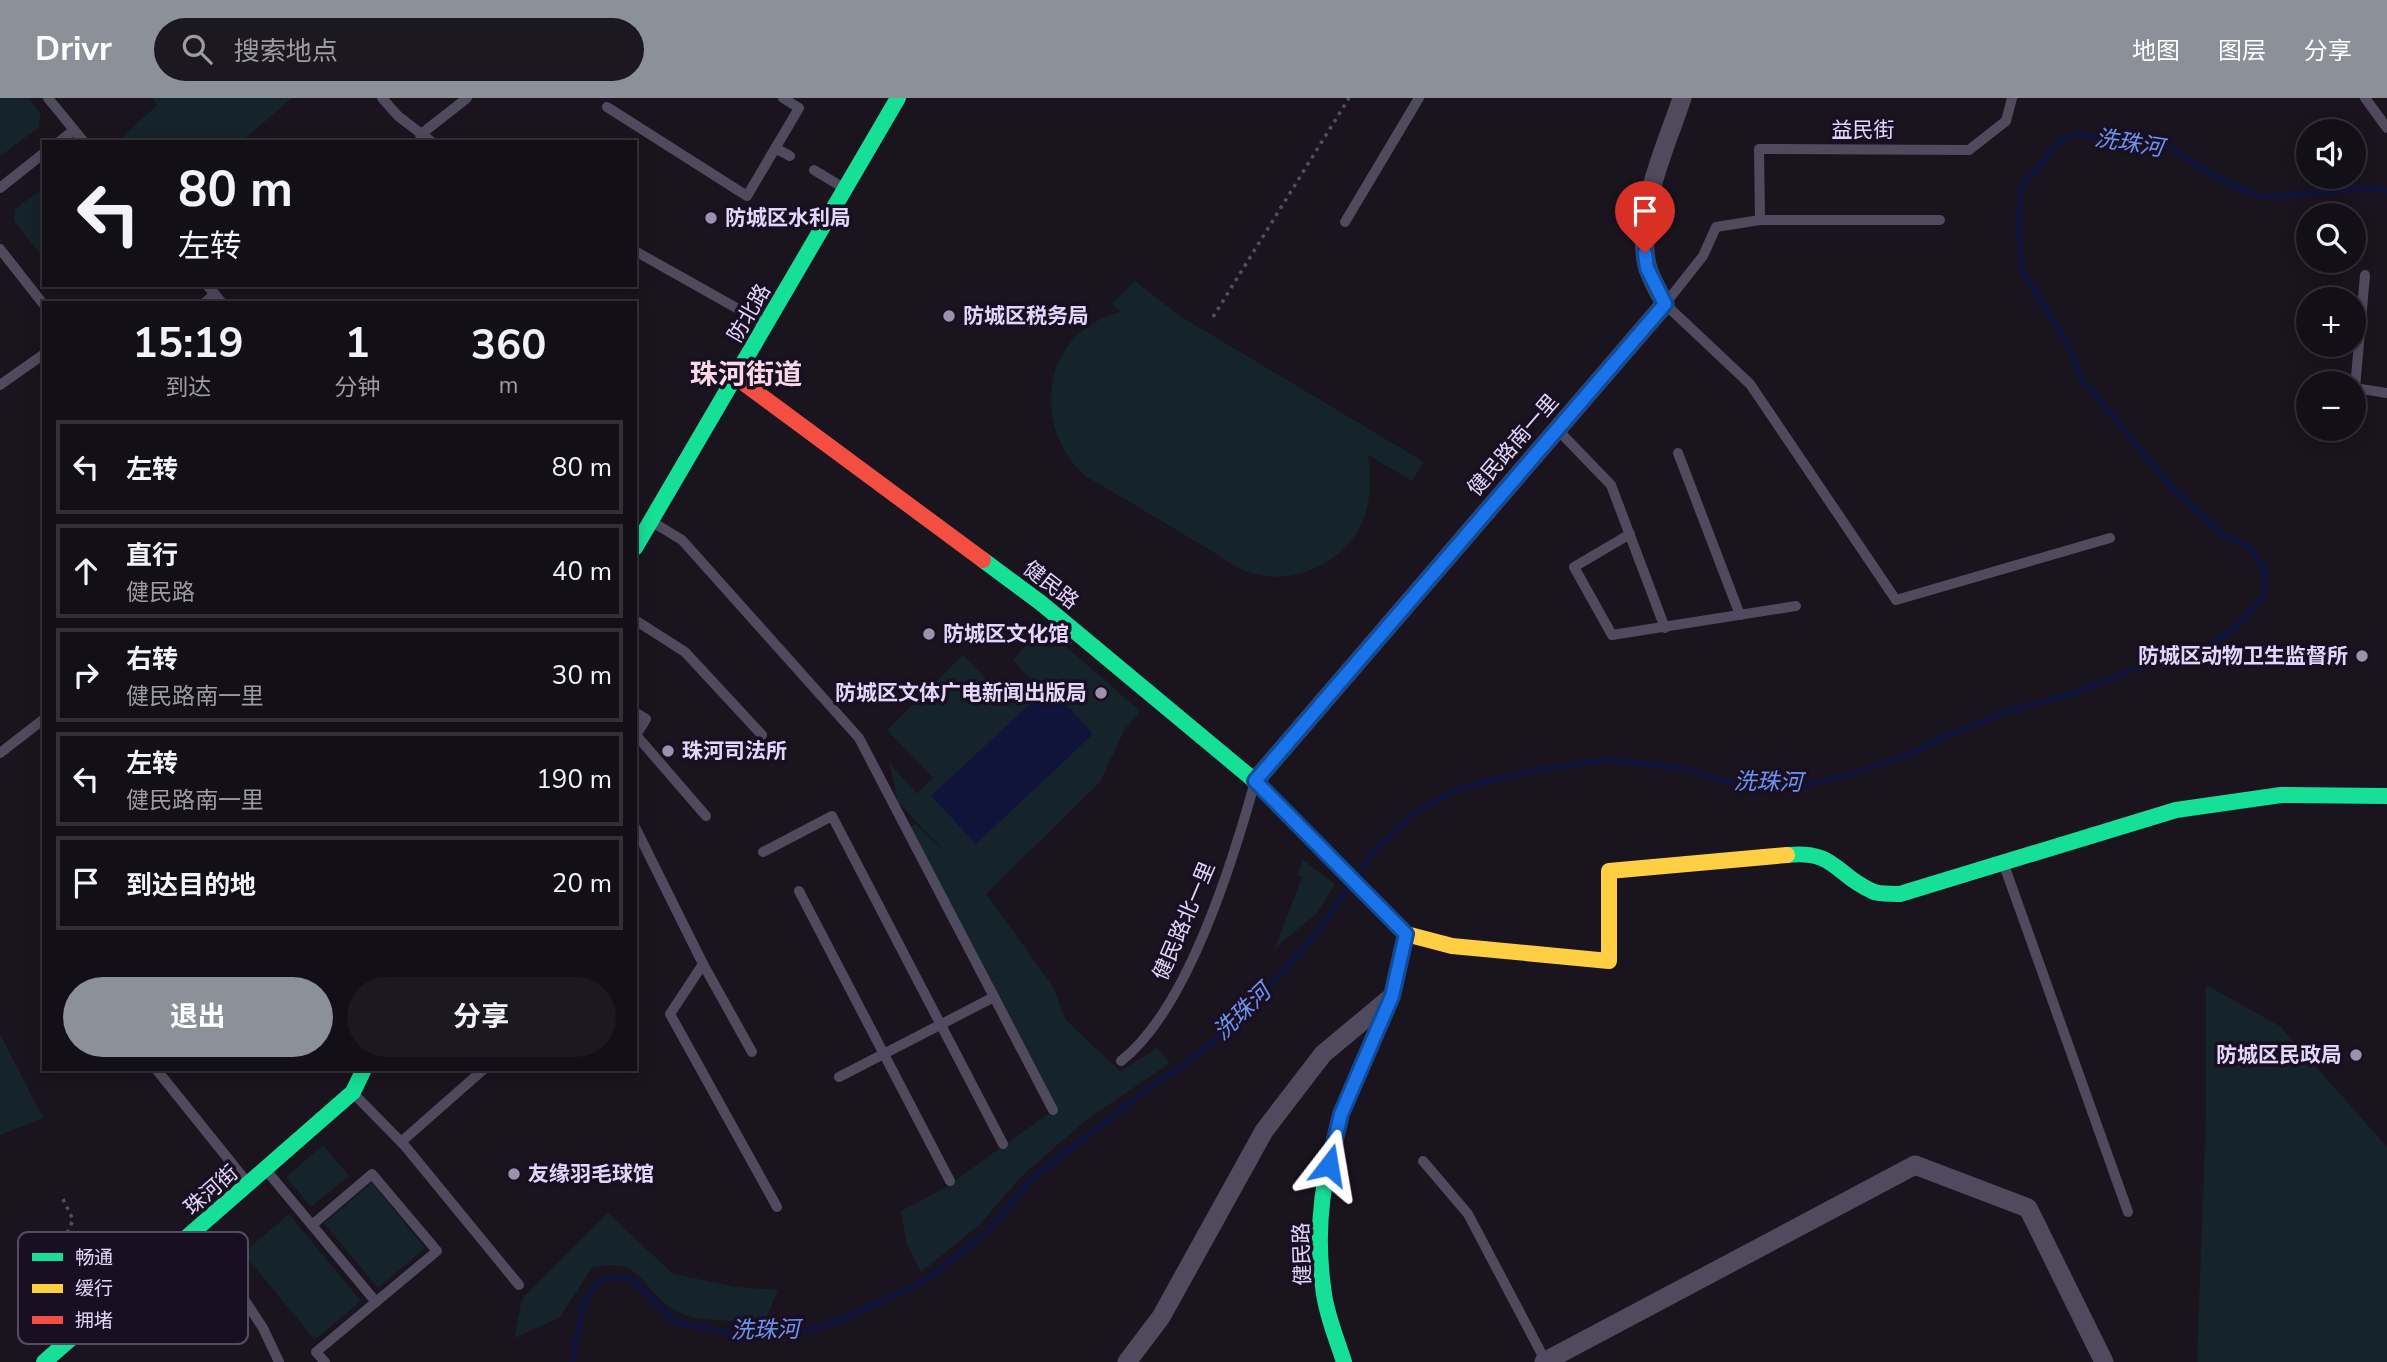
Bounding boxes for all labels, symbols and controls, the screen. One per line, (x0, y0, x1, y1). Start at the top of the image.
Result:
search box (154, 18, 644, 81)
text: Drivr (35, 27, 112, 72)
icon: search (178, 30, 216, 68)
text: 搜索地点 (234, 34, 338, 69)
text: 地图 (2132, 35, 2180, 67)
text: 图层 (2218, 35, 2266, 67)
text: 分享 (2304, 35, 2352, 67)
street label: 益民街 (1832, 116, 1895, 144)
map controls (2296, 119, 2366, 441)
button: sound (2296, 119, 2366, 189)
water label: 洗珠河 (2093, 122, 2169, 164)
text: 80 m (178, 156, 293, 223)
icon: left (63, 168, 154, 259)
pin (1615, 181, 1675, 253)
icon: arrive (1626, 192, 1664, 230)
button: search (2296, 203, 2366, 273)
place label: 防城区水利局 (725, 204, 851, 232)
marker: 防城区水利局 (703, 210, 719, 226)
text: 左转 (178, 225, 242, 268)
street label: 防北路 (721, 279, 777, 347)
button: + (2296, 287, 2366, 357)
place label: 防城区税务局 (963, 302, 1089, 330)
marker: 防城区税务局 (941, 308, 957, 324)
text: 15:19 (133, 315, 244, 372)
text: 1 (345, 315, 370, 372)
text: 360 (471, 317, 546, 374)
district label: 珠河街道 (690, 356, 802, 394)
text: m (499, 370, 518, 401)
button: − (2296, 371, 2366, 441)
text: 到达 (165, 372, 211, 403)
text: 分钟 (334, 372, 380, 403)
street label: 健民路南一里 (1461, 388, 1565, 502)
icon: left (67, 448, 105, 486)
text: 80 m (552, 450, 612, 485)
text: 左转 (126, 452, 178, 487)
text: 直行 (126, 538, 178, 573)
icon: ahead (67, 552, 105, 590)
text: 40 m (552, 554, 612, 589)
street label: 健民路 (1018, 555, 1084, 615)
text: 健民路 (126, 577, 195, 608)
place label: 防城区文化馆 (943, 620, 1069, 648)
marker: 防城区文化馆 (921, 626, 937, 642)
text: 右转 (126, 642, 178, 677)
place label: 防城区动物卫生监督所 (2138, 642, 2348, 670)
marker: 防城区动物卫生监督所 (2354, 648, 2370, 664)
icon: right (67, 656, 105, 694)
text: 30 m (552, 658, 612, 693)
place label: 防城区文体广电新闻出版局 (835, 679, 1087, 707)
text: 健民路南一里 (126, 681, 264, 712)
marker: 防城区文体广电新闻出版局 (1093, 685, 1109, 701)
place label: 珠河司法所 (682, 737, 787, 765)
marker: 珠河司法所 (660, 743, 676, 759)
text: 左转 (126, 746, 178, 781)
icon: left (67, 760, 105, 798)
text: 190 m (536, 762, 612, 797)
water label: 洗珠河 (1733, 766, 1807, 798)
text: 健民路南一里 (126, 785, 264, 816)
street label: 健民路北一里 (1146, 858, 1222, 984)
icon: arrive (67, 864, 105, 902)
text: 20 m (552, 866, 612, 901)
text: 到达目的地 (126, 868, 256, 903)
water label: 洗珠河 (1206, 974, 1280, 1047)
button: 退出 (63, 977, 333, 1057)
button: 分享 (347, 977, 616, 1057)
place label: 防城区民政局 (2216, 1041, 2342, 1069)
marker: 防城区民政局 (2348, 1047, 2364, 1063)
position arrow (1292, 1128, 1366, 1202)
street label: 珠河街 (178, 1159, 244, 1221)
place label: 友缘羽毛球馆 (528, 1160, 654, 1188)
marker: 友缘羽毛球馆 (506, 1166, 522, 1182)
street label: 健民路 (1287, 1222, 1317, 1286)
legend (18, 1232, 248, 1344)
text: 畅通 (75, 1245, 113, 1271)
text: 缓行 (75, 1276, 113, 1302)
text: 拥堵 (75, 1308, 113, 1334)
water label: 洗珠河 (730, 1314, 804, 1346)

